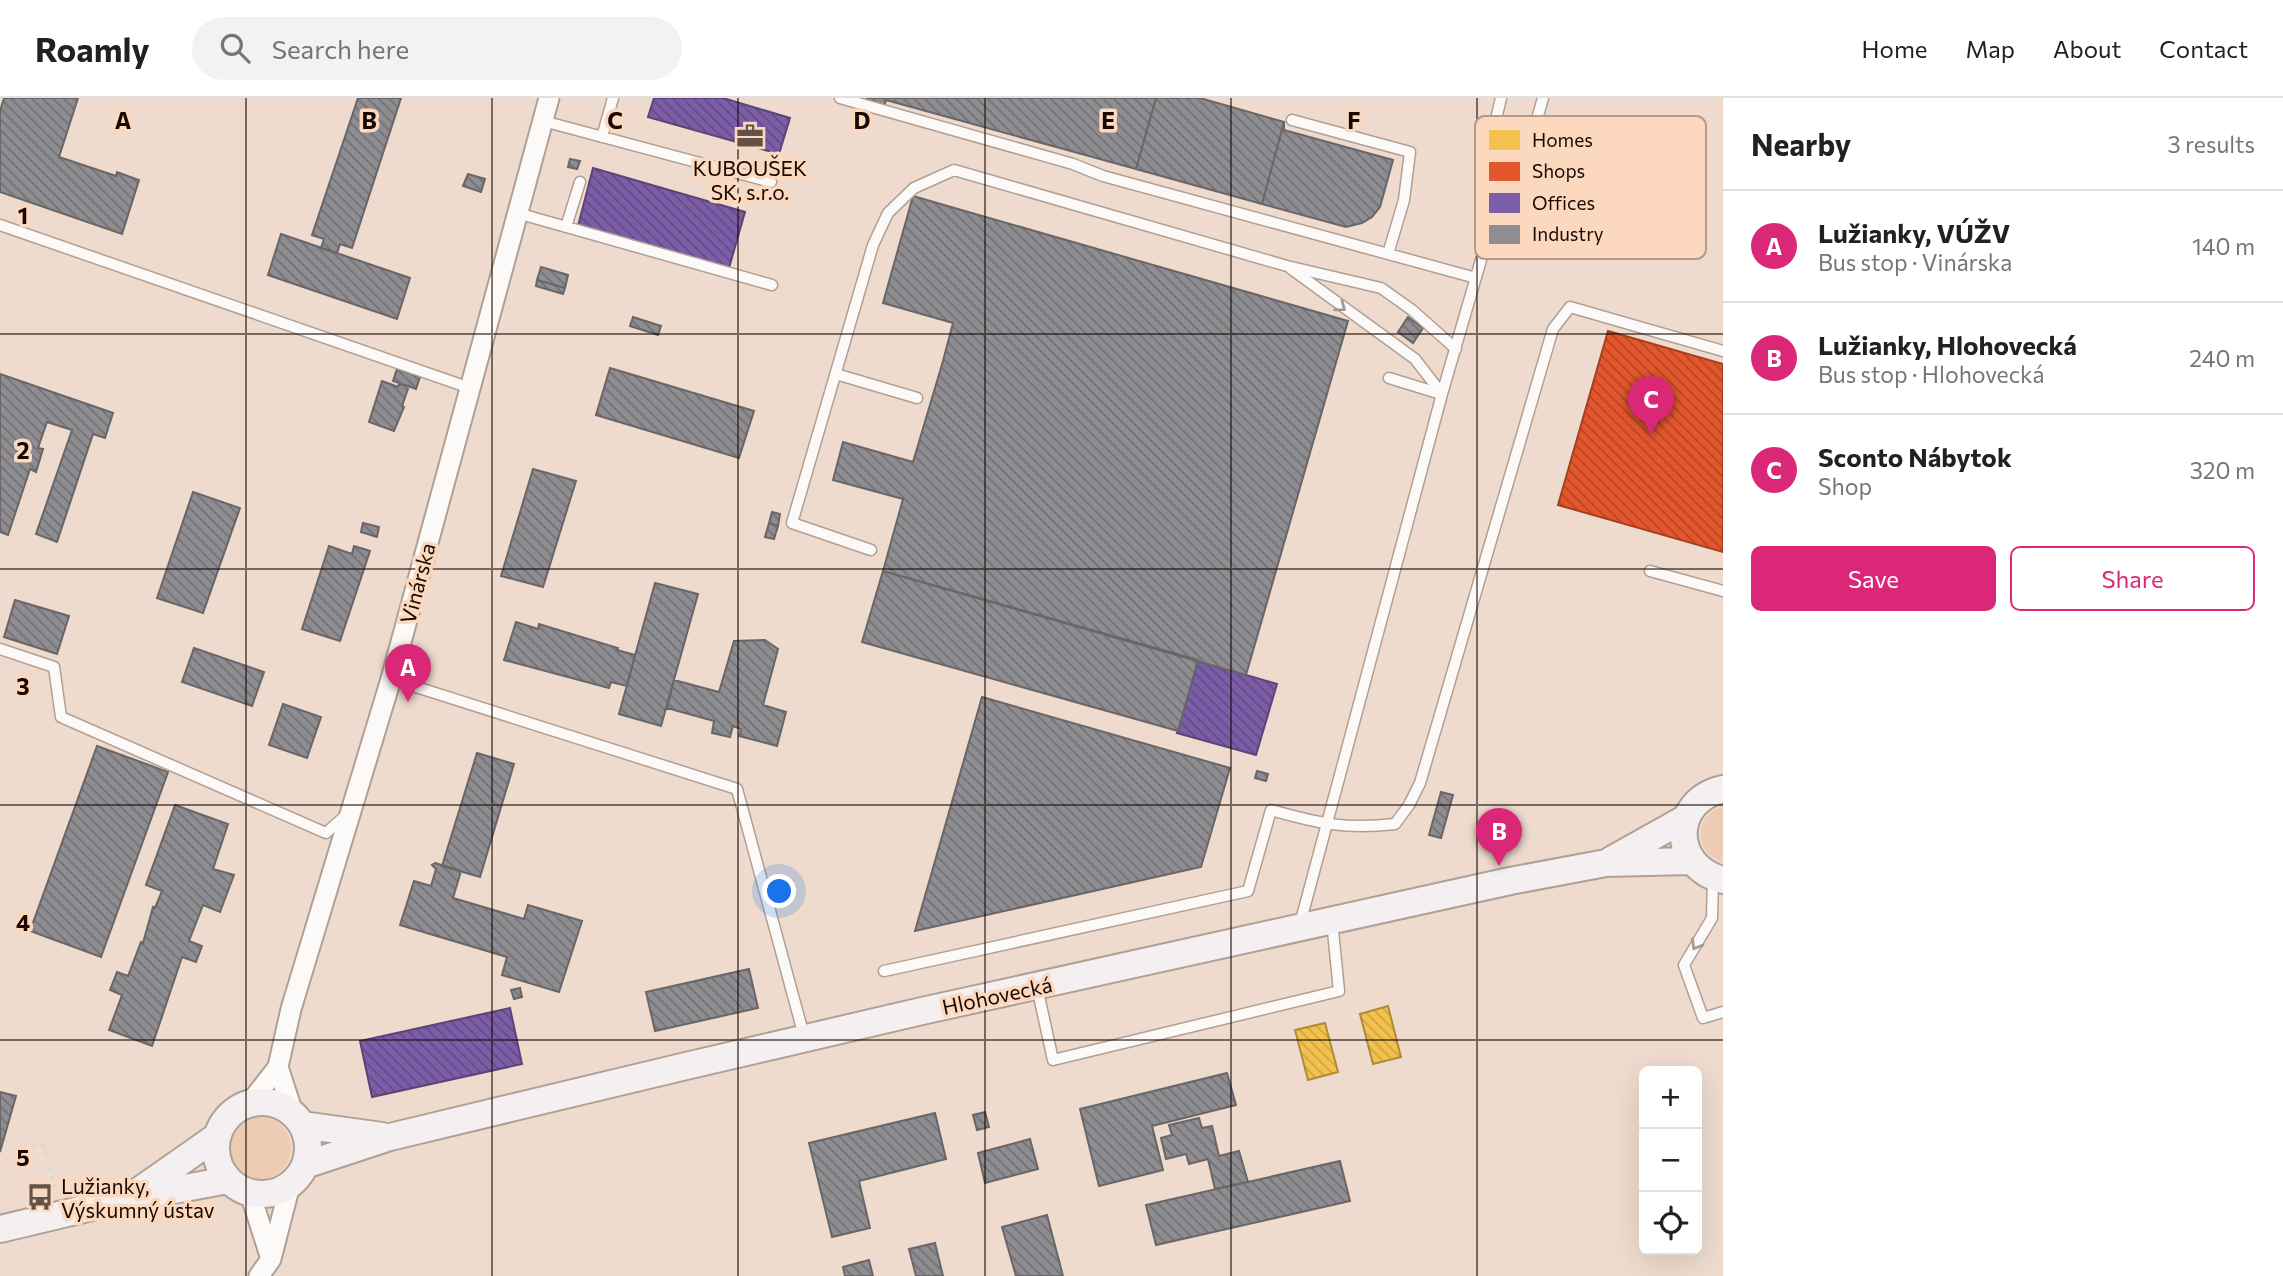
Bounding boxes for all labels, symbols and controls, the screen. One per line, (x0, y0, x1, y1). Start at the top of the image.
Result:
search box (192, 17, 682, 80)
text: Roamly (35, 28, 150, 69)
icon: search (216, 29, 254, 67)
text: Search here (272, 33, 409, 64)
text: Home (1862, 34, 1928, 63)
text: Map (1966, 34, 2015, 63)
text: About (2053, 34, 2121, 63)
text: Contact (2159, 34, 2248, 63)
text: A (115, 106, 132, 134)
text: B (361, 106, 377, 134)
text: C (607, 106, 623, 134)
text: D (854, 106, 871, 134)
text: E (1101, 106, 1115, 134)
text: F (1347, 106, 1361, 134)
legend (1475, 116, 1706, 259)
office icon: KUBOUŠEK SK, s.r.o. (735, 121, 765, 151)
text: Nearby (1751, 125, 1851, 162)
text: Homes (1532, 128, 1593, 151)
text: 3 results (2168, 130, 2255, 158)
place label: KUBOUŠEK SK, s.r.o. (693, 155, 807, 204)
text: Shops (1532, 159, 1585, 182)
text: Offices (1532, 191, 1595, 214)
text: 1 (18, 201, 28, 229)
text: Lužianky, VÚŽV (1818, 217, 2010, 248)
text: Industry (1532, 222, 1604, 245)
text: A (1766, 232, 1782, 260)
text: 140 m (2192, 232, 2255, 260)
text: Bus stop · Vinárska (1818, 248, 2012, 276)
one-way arrow (1334, 298, 1346, 311)
text: Lužianky, Hlohovecká (1818, 329, 2077, 360)
text: B (1766, 344, 1782, 372)
text: 240 m (2189, 344, 2255, 372)
text: Bus stop · Hlohovecká (1818, 360, 2044, 388)
pin: C (1628, 376, 1674, 434)
text: 2 (16, 436, 30, 464)
text: Sconto Nábytok (1818, 441, 2012, 472)
text: C (1766, 456, 1782, 484)
text: 320 m (2190, 456, 2255, 484)
text: Shop (1818, 472, 1872, 500)
street label: Vinárska (394, 540, 440, 626)
button: Save (1751, 546, 1996, 611)
button: Share (2010, 546, 2255, 611)
pin: A (385, 644, 431, 702)
text: 3 (16, 672, 30, 700)
pin: B (1476, 808, 1522, 866)
your location (762, 874, 796, 908)
text: 4 (16, 908, 30, 936)
one-way arrow (1691, 938, 1704, 951)
street label: Hlohovecká (940, 971, 1054, 1019)
map controls (1639, 1066, 1702, 1255)
button: + (1639, 1066, 1702, 1129)
button: − (1639, 1129, 1702, 1192)
text: 5 (16, 1143, 30, 1171)
place label: Lužianky, Výskumný ústav (61, 1173, 215, 1222)
bus stop icon: Lužianky, Výskumný ústav (25, 1182, 55, 1212)
button: locate (1639, 1192, 1702, 1255)

